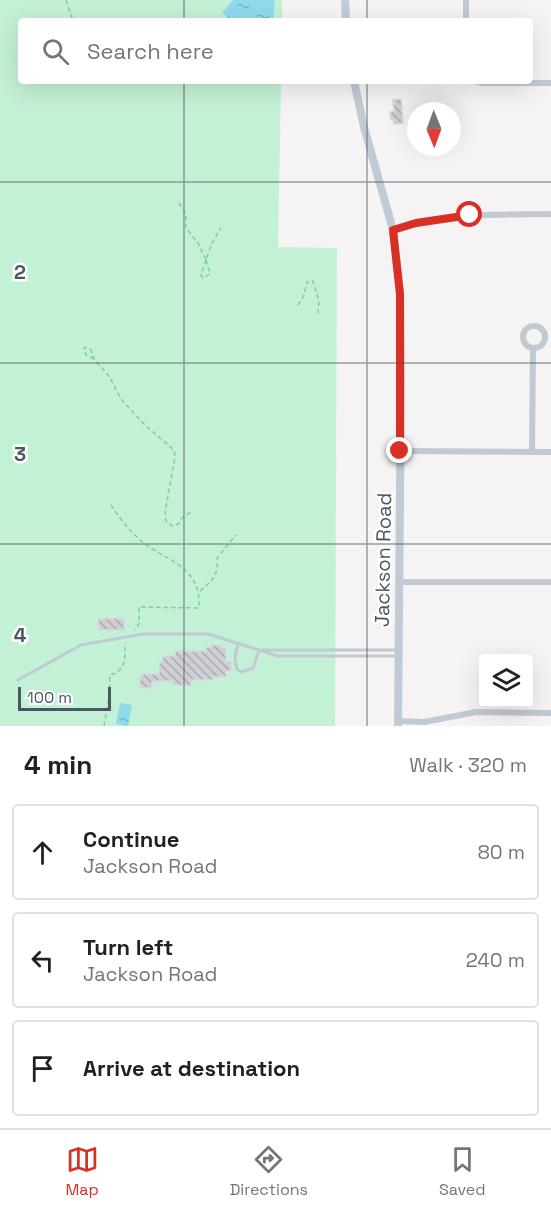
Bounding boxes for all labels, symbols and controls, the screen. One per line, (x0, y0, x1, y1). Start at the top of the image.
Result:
search box (18, 18, 533, 84)
icon: search (39, 35, 72, 68)
text: Search here (87, 37, 214, 65)
north arrow (407, 102, 461, 156)
route start (456, 201, 482, 227)
text: 2 (14, 259, 26, 285)
route end (386, 437, 412, 463)
text: 3 (14, 441, 26, 467)
street label: Jackson Road (369, 493, 397, 627)
text: 4 (14, 622, 27, 648)
map controls (479, 654, 533, 708)
button: layers (479, 654, 533, 708)
scale bar (18, 684, 111, 712)
text: 100 m (27, 687, 72, 708)
text: 4 min (24, 748, 92, 782)
text: Walk · 320 m (409, 752, 527, 778)
text: Continue (83, 825, 179, 853)
icon: ahead (26, 836, 59, 869)
text: 80 m (477, 839, 525, 865)
text: Jackson Road (83, 853, 217, 879)
text: Turn left (83, 933, 173, 961)
icon: left (26, 944, 59, 977)
text: 240 m (466, 947, 525, 973)
text: Jackson Road (83, 961, 217, 987)
icon: arrive (26, 1052, 59, 1085)
text: Arrive at destination (83, 1054, 300, 1082)
tab: Map (65, 1143, 99, 1200)
tab: Directions (230, 1143, 308, 1200)
tab: Saved (439, 1143, 486, 1200)

